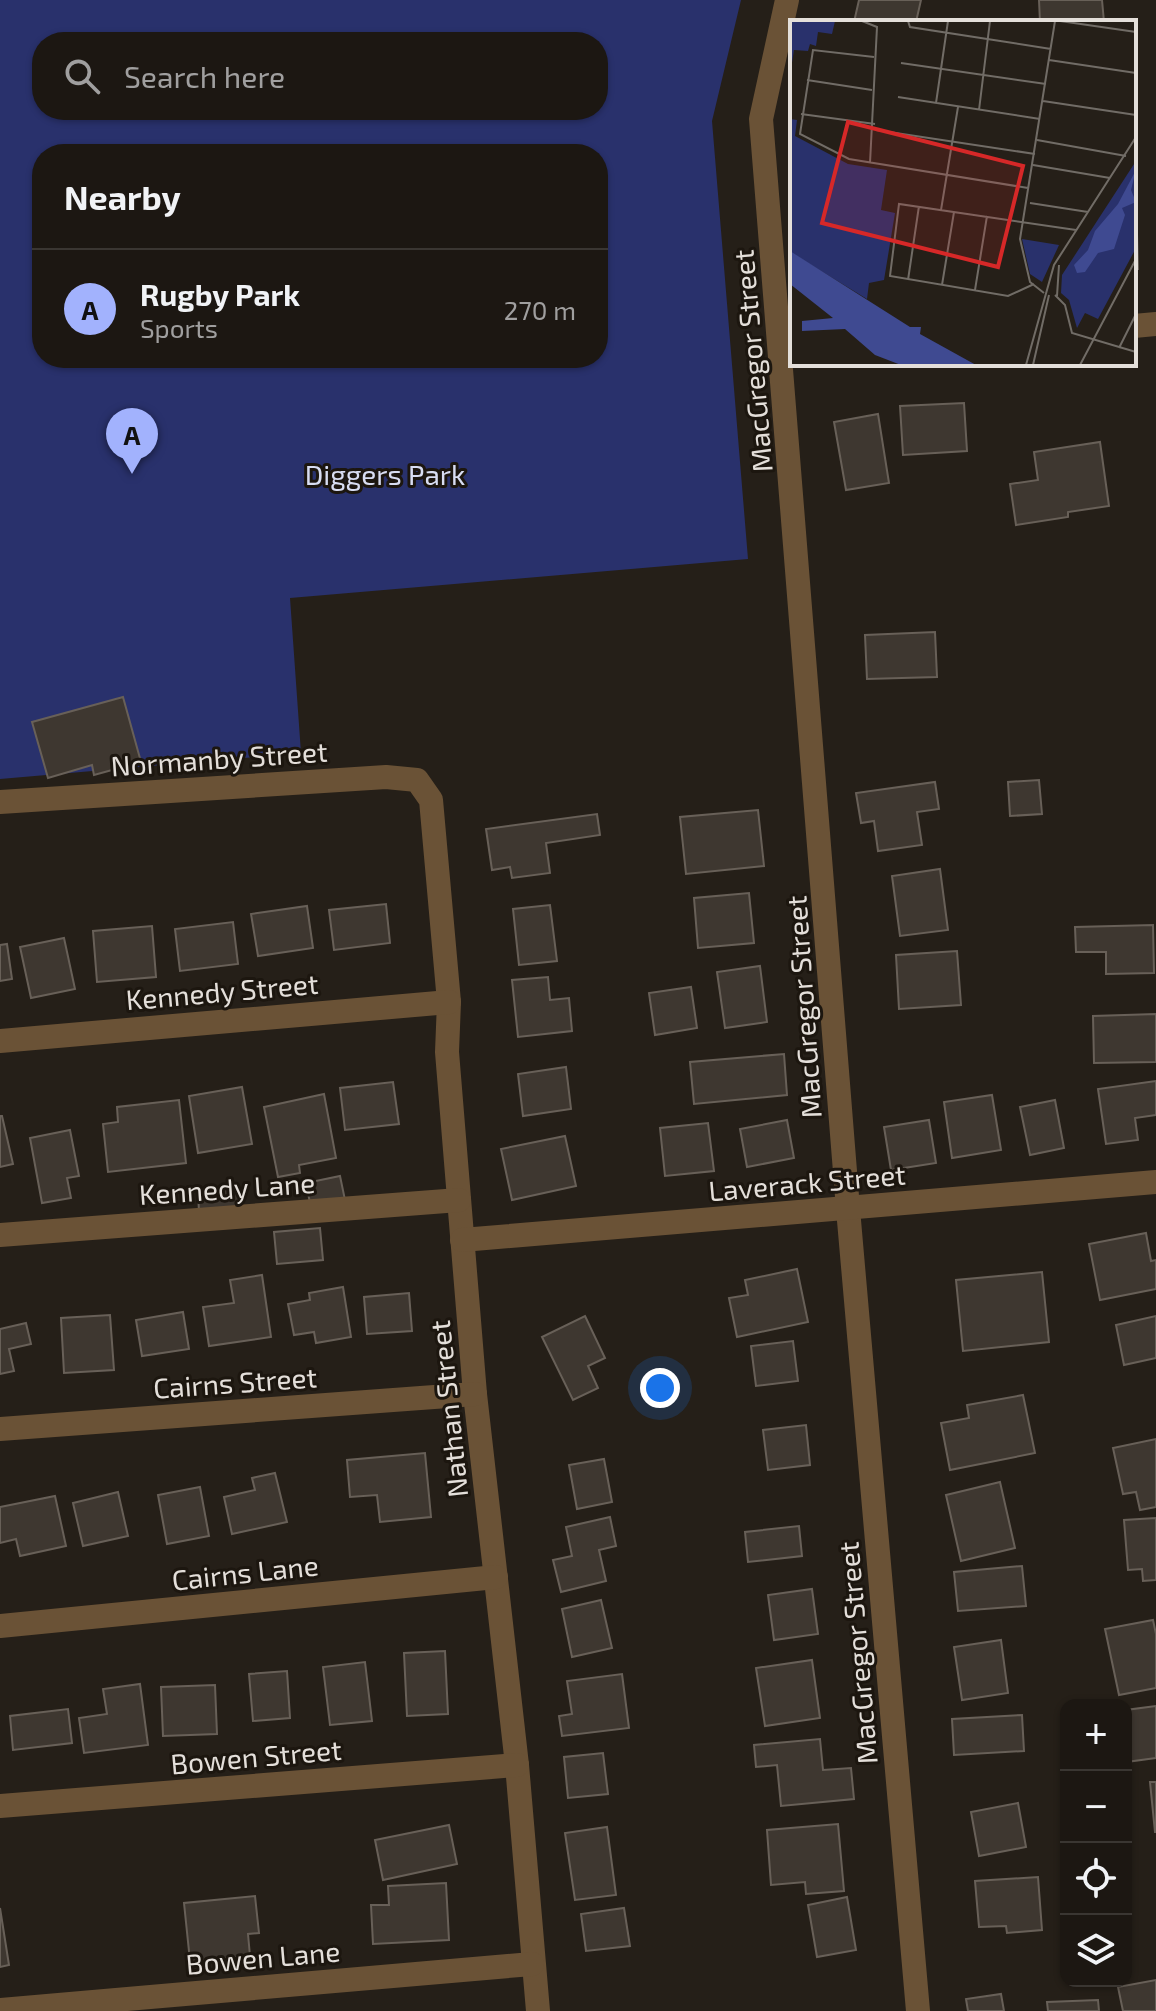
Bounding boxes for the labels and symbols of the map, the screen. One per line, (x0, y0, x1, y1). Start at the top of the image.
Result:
inset map (790, 20, 1136, 366)
street label: MacGregor Street (725, 248, 779, 474)
pin: A (106, 408, 158, 474)
park label: Diggers Park (305, 457, 465, 491)
street label: Normanby Street (110, 733, 328, 783)
street label: MacGregor Street (778, 894, 828, 1120)
street label: Kennedy Street (124, 966, 320, 1016)
street label: Laverack Street (707, 1156, 907, 1208)
street label: Kennedy Lane (138, 1165, 316, 1211)
street label: Nathan Street (422, 1319, 474, 1499)
street label: Cairns Street (152, 1359, 318, 1405)
your location (640, 1368, 680, 1408)
street label: MacGregor Street (830, 1540, 884, 1766)
street label: Cairns Lane (170, 1547, 320, 1597)
street label: Bowen Street (169, 1732, 343, 1780)
street label: Bowen Lane (184, 1933, 342, 1981)

